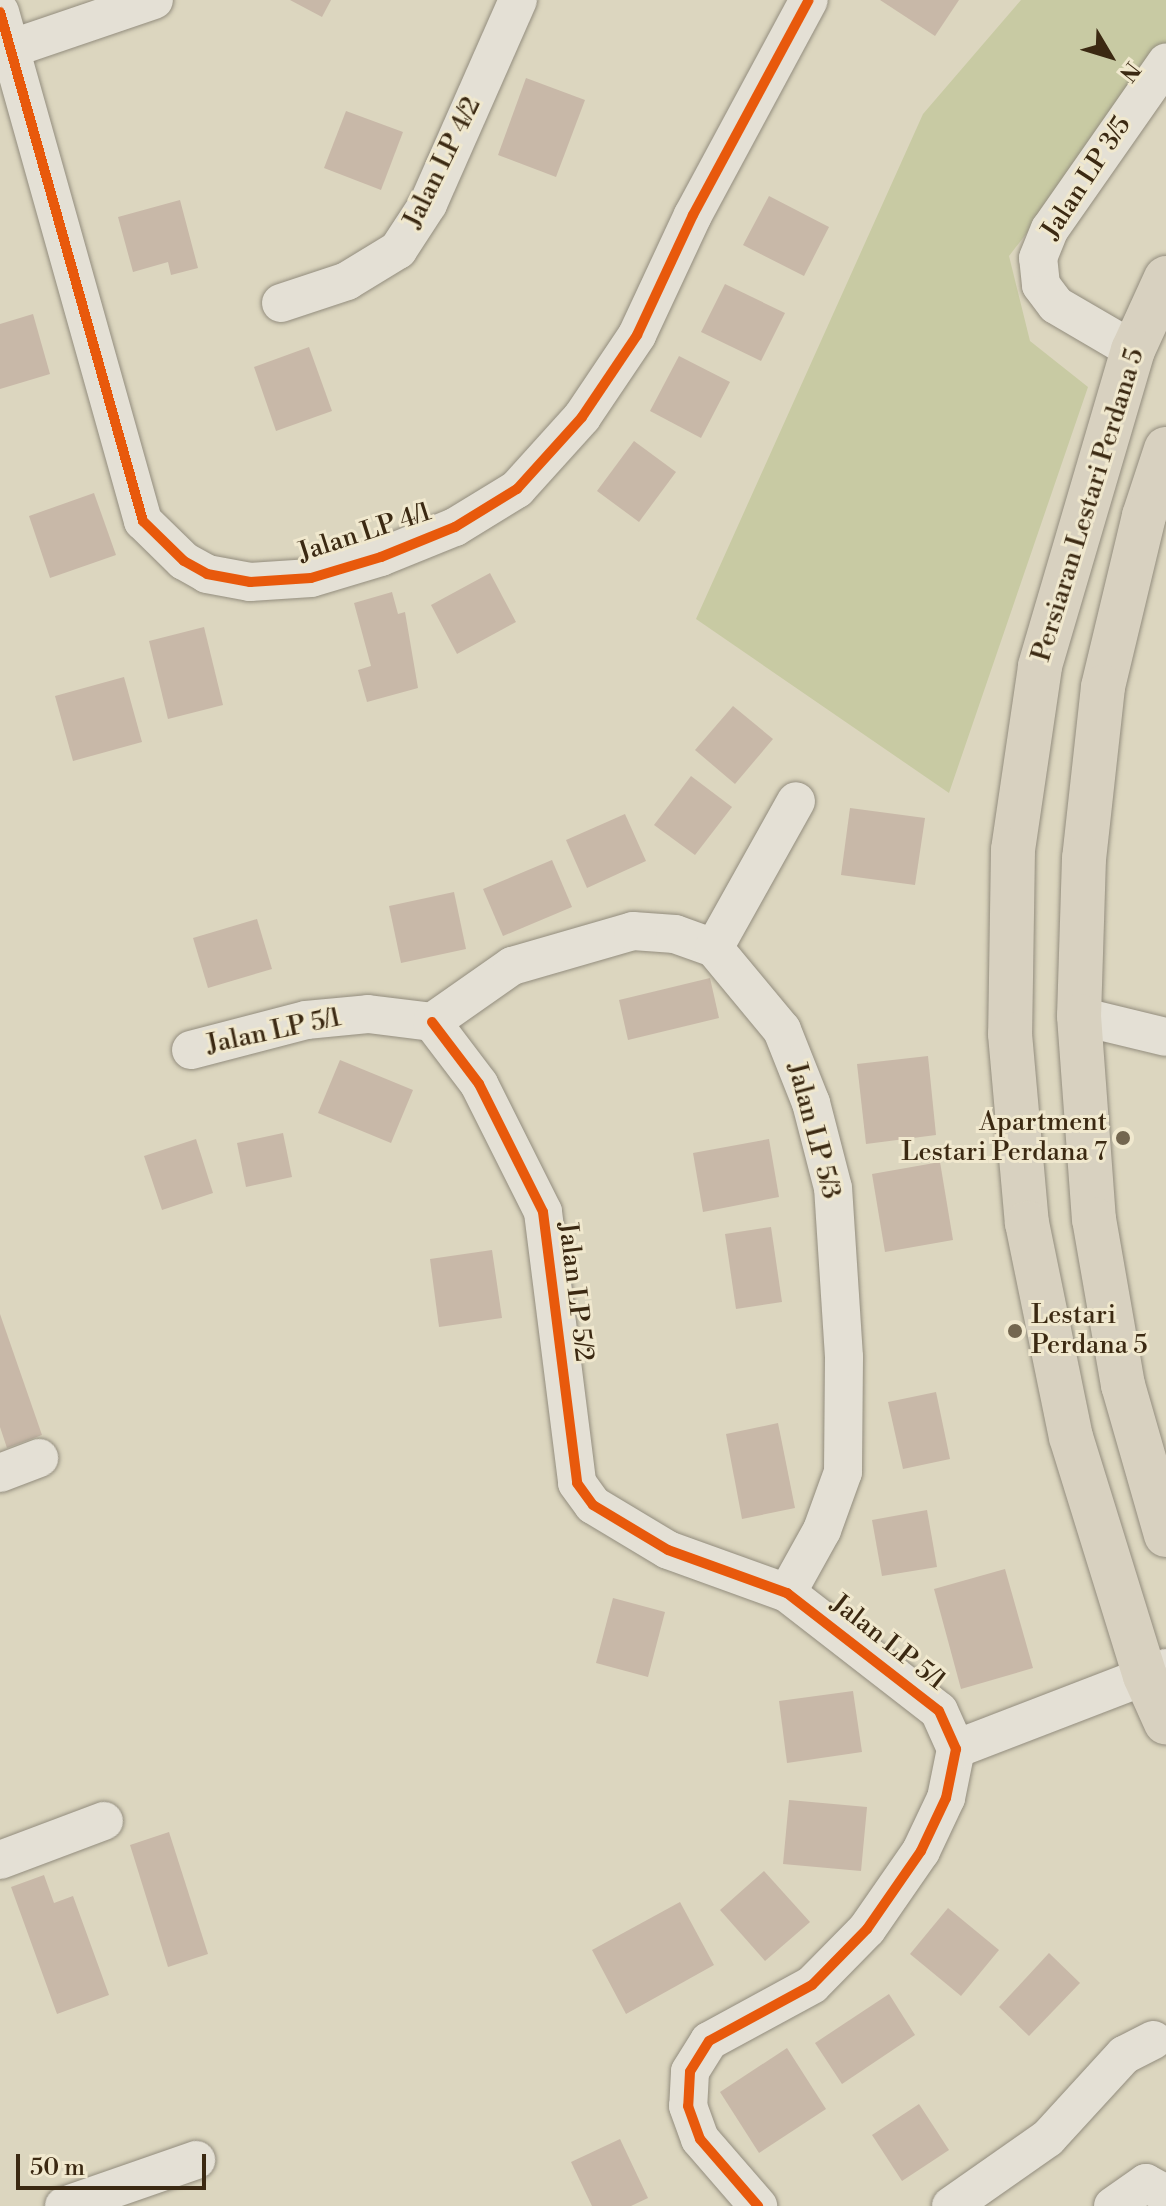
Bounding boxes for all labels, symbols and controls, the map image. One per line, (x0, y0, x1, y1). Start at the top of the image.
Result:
north arrow (1070, 16, 1150, 96)
text: N (1113, 56, 1145, 86)
street label: Jalan LP 4/2 (398, 93, 488, 233)
street label: Jalan LP 3/5 (1036, 111, 1138, 245)
street label: Persiaran Lestari Perdana 5 (1026, 345, 1152, 665)
street label: Jalan LP 4/1 (295, 497, 435, 569)
street label: Jalan LP 5/1 (204, 1003, 344, 1061)
street label: Jalan LP 5/3 (780, 1059, 846, 1203)
place label: Apartment Lestari Perdana 7 (901, 1107, 1107, 1168)
marker: Apartment Lestari Perdana 7 (1114, 1129, 1132, 1147)
street label: Jalan LP 5/2 (551, 1220, 599, 1364)
place label: Lestari Perdana 5 (1031, 1300, 1148, 1362)
marker: Lestari Perdana 5 (1006, 1322, 1024, 1340)
street label: Jalan LP 5/1 (825, 1589, 951, 1697)
scale bar (20, 2138, 210, 2188)
text: 50 m (30, 2153, 85, 2183)

